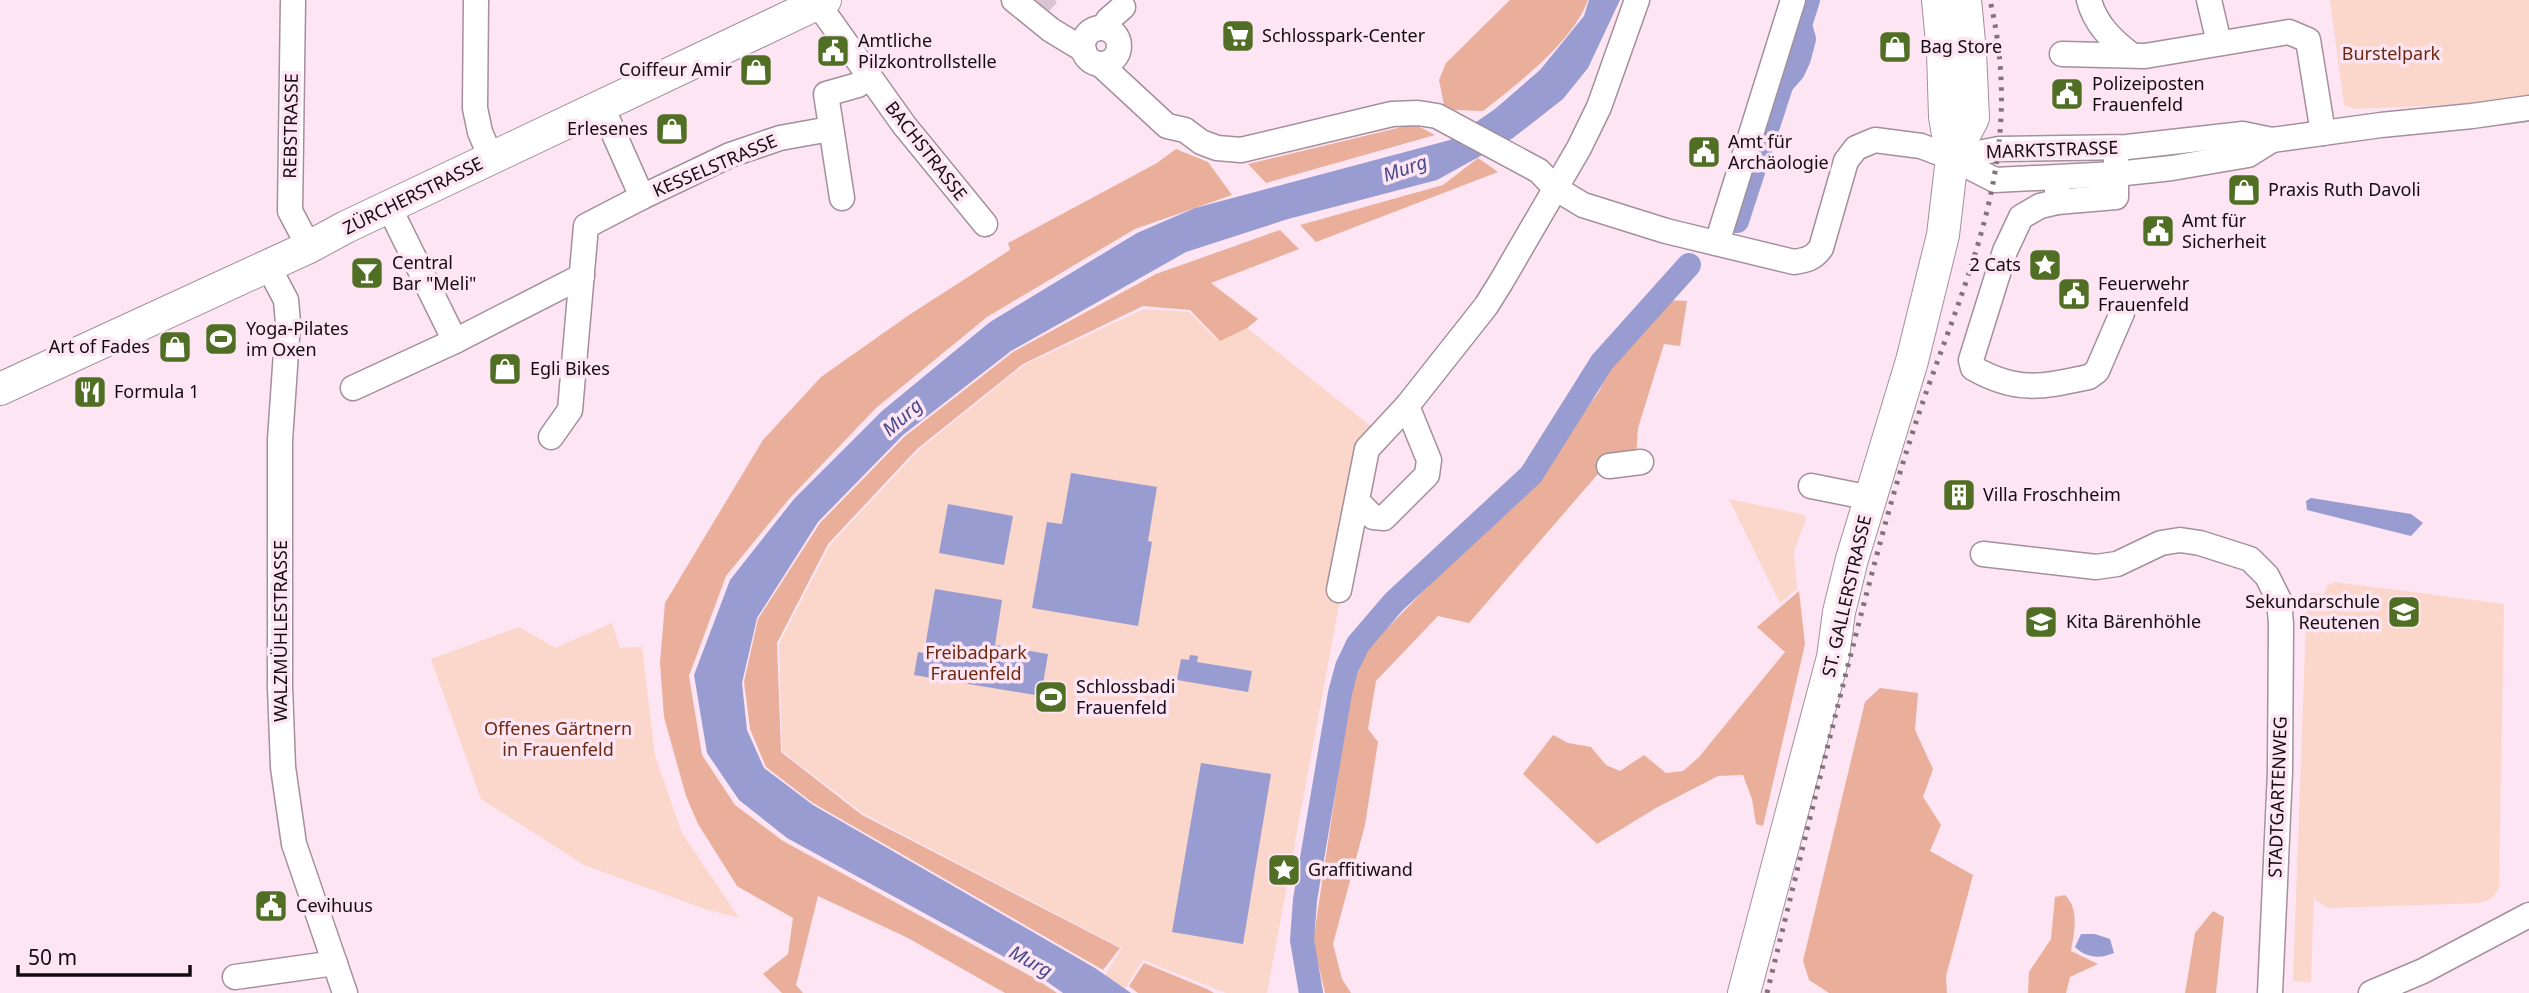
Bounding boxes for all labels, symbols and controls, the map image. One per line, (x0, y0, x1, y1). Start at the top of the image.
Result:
supermarket icon: Schlosspark-Center (1219, 17, 1257, 55)
place label: Schlosspark-Center (1262, 23, 1426, 47)
place label: Amtliche Pilzkontrollstelle (858, 28, 997, 73)
shop icon: Bag Store (1876, 28, 1914, 66)
public building icon: Amtliche Pilzkontrollstelle (814, 32, 852, 70)
place label: Bag Store (1920, 34, 2002, 58)
park label: Burstelpark (2342, 41, 2441, 65)
shop icon: Coiffeur Amir (737, 51, 775, 89)
place label: Coiffeur Amir (619, 57, 733, 81)
place label: Polizeiposten Frauenfeld (2092, 71, 2205, 116)
street label: REBSTRASSE (277, 73, 303, 179)
public building icon: Polizeiposten Frauenfeld (2048, 75, 2086, 113)
street label: BACHSTRASSE (880, 96, 973, 205)
shop icon: Erlesenes (653, 110, 691, 148)
place label: Erlesenes (567, 116, 648, 140)
street label: KESSELSTRASSE (649, 128, 780, 202)
place label: Amt für Archäologie (1728, 129, 1829, 174)
public building icon: Amt für Archäologie (1685, 133, 1723, 171)
street label: MARKTSTRASSE (1985, 135, 2119, 163)
water label: Murg (1379, 148, 1431, 188)
street label: ZÜRCHERSTRASSE (339, 151, 487, 239)
shop icon: Praxis Ruth Davoli (2225, 171, 2263, 209)
place label: Praxis Ruth Davoli (2268, 177, 2421, 201)
place label: Amt für Sicherheit (2182, 208, 2267, 253)
public building icon: Amt für Sicherheit (2139, 212, 2177, 250)
place icon: 2 Cats (2026, 246, 2064, 284)
place label: Central Bar "Meli" (392, 250, 476, 295)
place label: 2 Cats (1969, 252, 2021, 276)
bar icon: Central Bar "Meli" (348, 254, 386, 292)
place label: Feuerwehr Frauenfeld (2098, 271, 2190, 316)
public building icon: Feuerwehr Frauenfeld (2055, 275, 2093, 313)
place label: Yoga-Pilates im Oxen (246, 316, 349, 361)
sports icon: Yoga-Pilates im Oxen (202, 320, 240, 358)
shop icon: Art of Fades (156, 328, 194, 366)
place label: Art of Fades (49, 334, 150, 358)
shop icon: Egli Bikes (486, 350, 524, 388)
place label: Egli Bikes (530, 356, 610, 380)
restaurant icon: Formula 1 (71, 373, 109, 411)
place label: Formula 1 (114, 379, 199, 403)
water label: Murg (876, 392, 928, 442)
building icon: Villa Froschheim (1940, 476, 1978, 514)
place label: Villa Froschheim (1983, 482, 2121, 506)
street label: ST. GALLERSTRASSE (1816, 513, 1876, 679)
street label: WALZMÜHLESTRASSE (268, 540, 292, 722)
place label: Sekundarschule Reutenen (2245, 589, 2380, 634)
school or university icon: Sekundarschule Reutenen (2385, 593, 2423, 631)
school or university icon: Kita Bärenhöhle (2022, 603, 2060, 641)
place label: Kita Bärenhöhle (2066, 609, 2201, 633)
park label: Freibadpark Frauenfeld (925, 640, 1027, 685)
place label: Schlossbadi Frauenfeld (1076, 674, 1175, 719)
sports icon: Schlossbadi Frauenfeld (1032, 678, 1070, 716)
park label: Offenes Gärtnern in Frauenfeld (484, 716, 632, 761)
street label: STADTGARTENWEG (2262, 716, 2292, 878)
place icon: Graffitiwand (1265, 851, 1303, 889)
place label: Graffitiwand (1308, 857, 1413, 881)
public building icon: Cevihuus (252, 887, 290, 925)
place label: Cevihuus (296, 893, 373, 917)
scale bar (18, 934, 189, 978)
water label: Murg (1005, 939, 1057, 983)
text: 50 m (28, 943, 77, 971)

